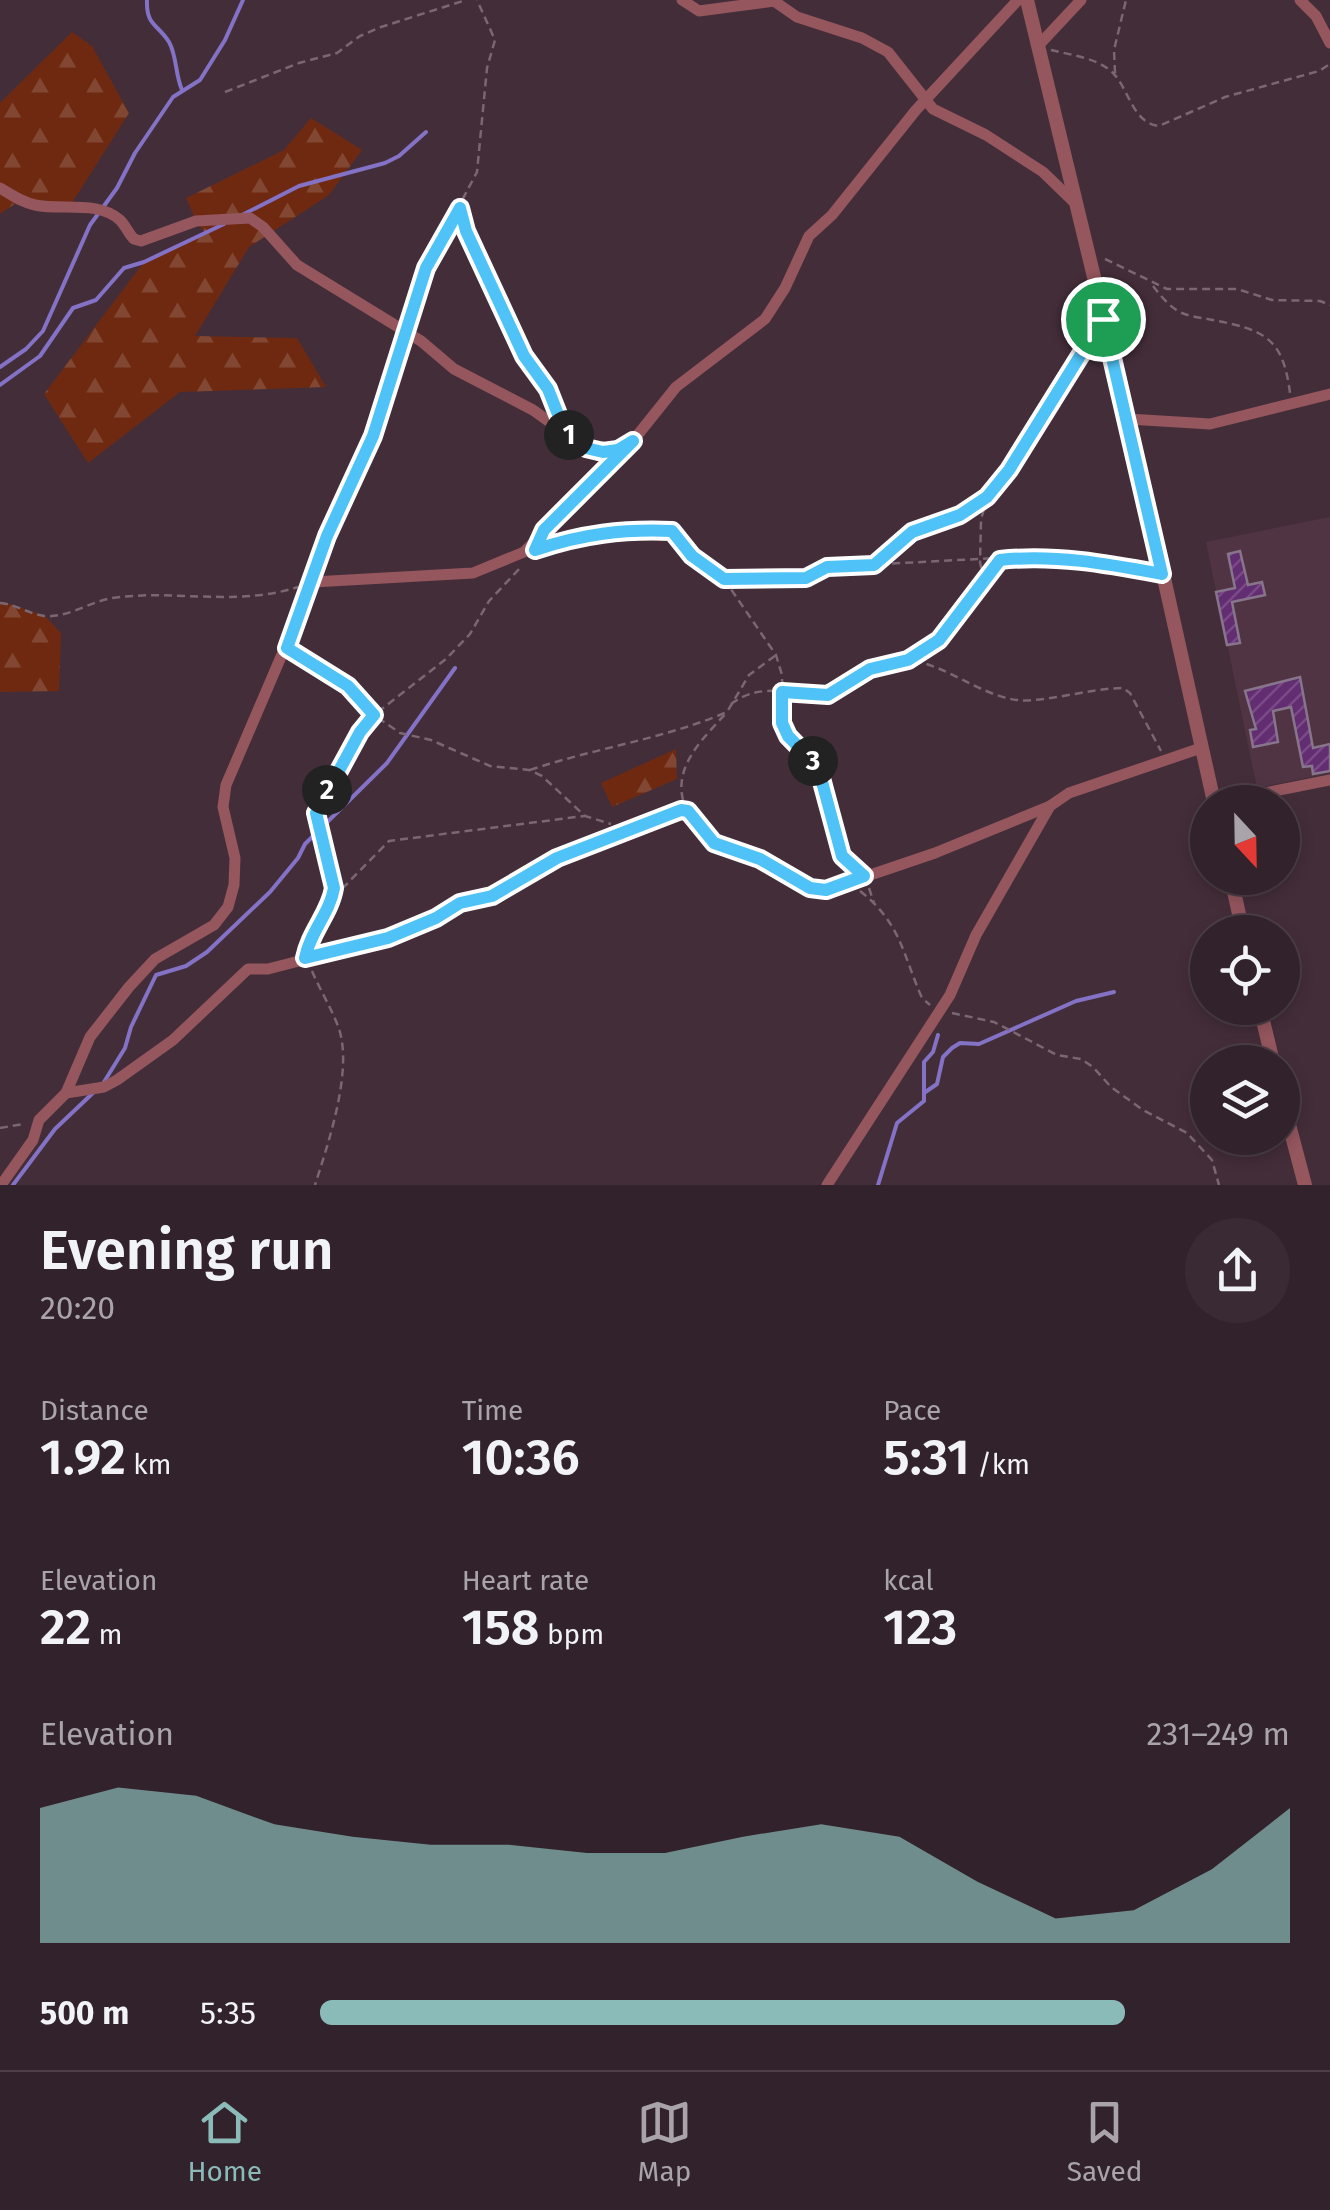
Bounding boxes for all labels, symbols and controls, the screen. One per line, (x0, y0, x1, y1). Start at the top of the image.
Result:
pin (1061, 277, 1146, 362)
icon: arrive (1076, 292, 1131, 347)
pin: 1 (544, 410, 594, 460)
text: 1 (563, 418, 576, 451)
pin: 3 (788, 736, 838, 786)
text: 3 (806, 744, 820, 777)
pin: 2 (302, 765, 352, 815)
text: 2 (320, 773, 334, 806)
north arrow (1190, 785, 1300, 895)
map controls (1190, 785, 1300, 1155)
button: locate (1190, 915, 1300, 1025)
button: layers (1190, 1045, 1300, 1155)
text: Evening run (40, 1218, 334, 1284)
button: share (1185, 1218, 1290, 1323)
text: 20:20 (40, 1289, 115, 1327)
text: Distance (40, 1394, 149, 1427)
text: Time (462, 1394, 523, 1427)
text: Pace (883, 1394, 941, 1427)
text: 1.92 (40, 1427, 126, 1487)
text: 10:36 (462, 1427, 580, 1487)
text: 5:31 (883, 1427, 970, 1487)
text: km (126, 1448, 172, 1481)
text: /km (970, 1448, 1030, 1481)
text: Elevation (40, 1564, 157, 1597)
text: Heart rate (462, 1564, 589, 1597)
text: kcal (883, 1564, 934, 1597)
text: 22 (40, 1597, 91, 1657)
text: 158 (462, 1597, 540, 1657)
text: 123 (883, 1597, 957, 1657)
text: m (91, 1618, 123, 1651)
text: bpm (540, 1618, 604, 1651)
text: Elevation (40, 1715, 174, 1753)
text: 231–249 m (1147, 1715, 1290, 1753)
text: 500 m (40, 1994, 129, 2032)
text: 5:35 (200, 1994, 256, 2032)
tab: Home (187, 2095, 262, 2188)
tab: Map (637, 2095, 692, 2188)
tab: Saved (1067, 2095, 1143, 2188)

